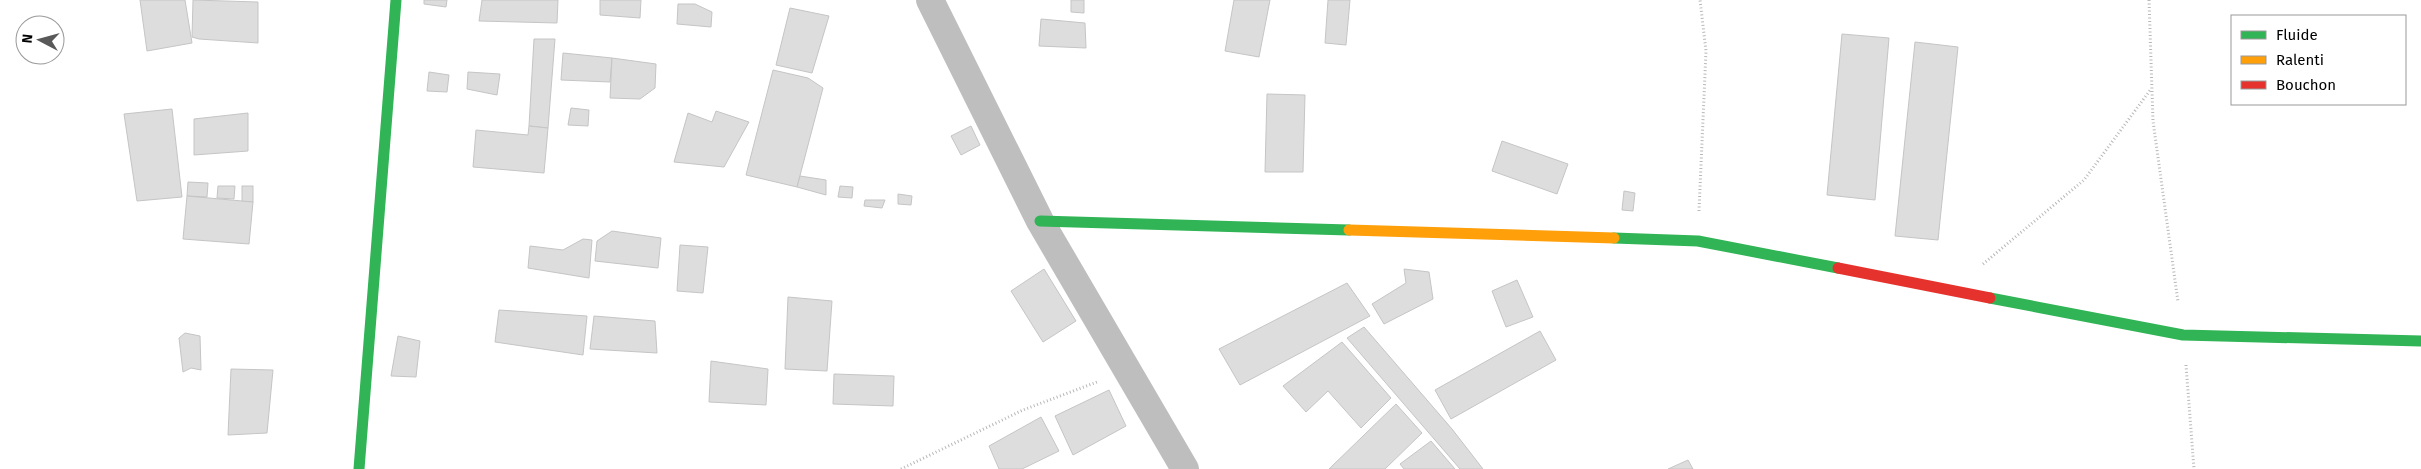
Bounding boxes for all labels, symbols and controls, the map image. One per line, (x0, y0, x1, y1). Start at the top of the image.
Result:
north arrow (15, 15, 65, 65)
legend (2231, 15, 2406, 105)
text: Fluide (2276, 26, 2318, 44)
text: N (19, 33, 37, 44)
text: Ralenti (2276, 51, 2324, 69)
text: Bouchon (2276, 76, 2336, 94)

